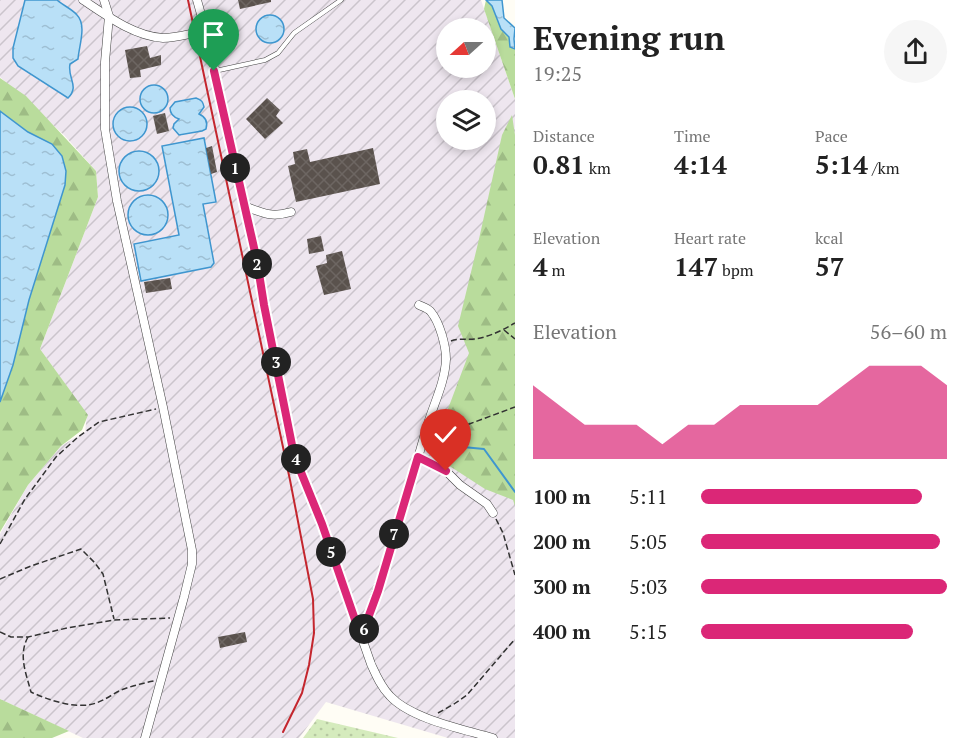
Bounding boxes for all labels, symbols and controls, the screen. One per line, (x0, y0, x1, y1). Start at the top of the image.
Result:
pin (188, 9, 239, 71)
text: Evening run (533, 16, 725, 59)
icon: arrive (197, 18, 230, 51)
north arrow (436, 18, 496, 78)
map controls (436, 18, 496, 150)
button: share (884, 20, 947, 83)
text: 19:25 (533, 60, 582, 87)
button: layers (436, 90, 496, 150)
text: Distance (533, 125, 595, 147)
text: Time (674, 125, 711, 147)
text: Pace (815, 125, 848, 147)
text: 0.81 (533, 147, 585, 181)
text: 4:14 (674, 147, 727, 181)
text: 5:14 (815, 147, 868, 181)
pin: 1 (220, 153, 250, 183)
text: 1 (230, 157, 240, 179)
text: km (585, 157, 611, 179)
text: /km (868, 157, 899, 179)
text: Elevation (533, 227, 600, 249)
text: Heart rate (674, 227, 746, 249)
text: kcal (815, 227, 843, 249)
pin: 2 (242, 249, 272, 279)
text: 4 (533, 249, 548, 283)
text: 147 (674, 249, 718, 283)
text: 57 (815, 249, 844, 283)
text: 2 (252, 253, 262, 275)
text: m (548, 259, 565, 281)
text: bpm (718, 259, 754, 281)
text: Elevation (533, 318, 617, 345)
text: 56–60 m (870, 318, 947, 345)
pin: 3 (261, 347, 291, 377)
text: 3 (271, 351, 281, 373)
pin (420, 409, 471, 471)
icon: check (429, 418, 462, 451)
pin: 4 (281, 444, 311, 474)
text: 4 (291, 448, 301, 470)
text: 100 m (533, 483, 591, 510)
text: 5:11 (629, 483, 668, 510)
pin: 7 (379, 519, 409, 549)
text: 7 (389, 523, 399, 545)
text: 200 m (533, 528, 591, 555)
text: 5:05 (629, 528, 668, 555)
pin: 5 (316, 537, 346, 567)
text: 5 (326, 541, 336, 563)
text: 300 m (533, 573, 591, 600)
text: 5:03 (629, 573, 668, 600)
pin: 6 (349, 614, 379, 644)
text: 6 (359, 618, 369, 640)
text: 400 m (533, 618, 591, 645)
text: 5:15 (629, 618, 668, 645)

